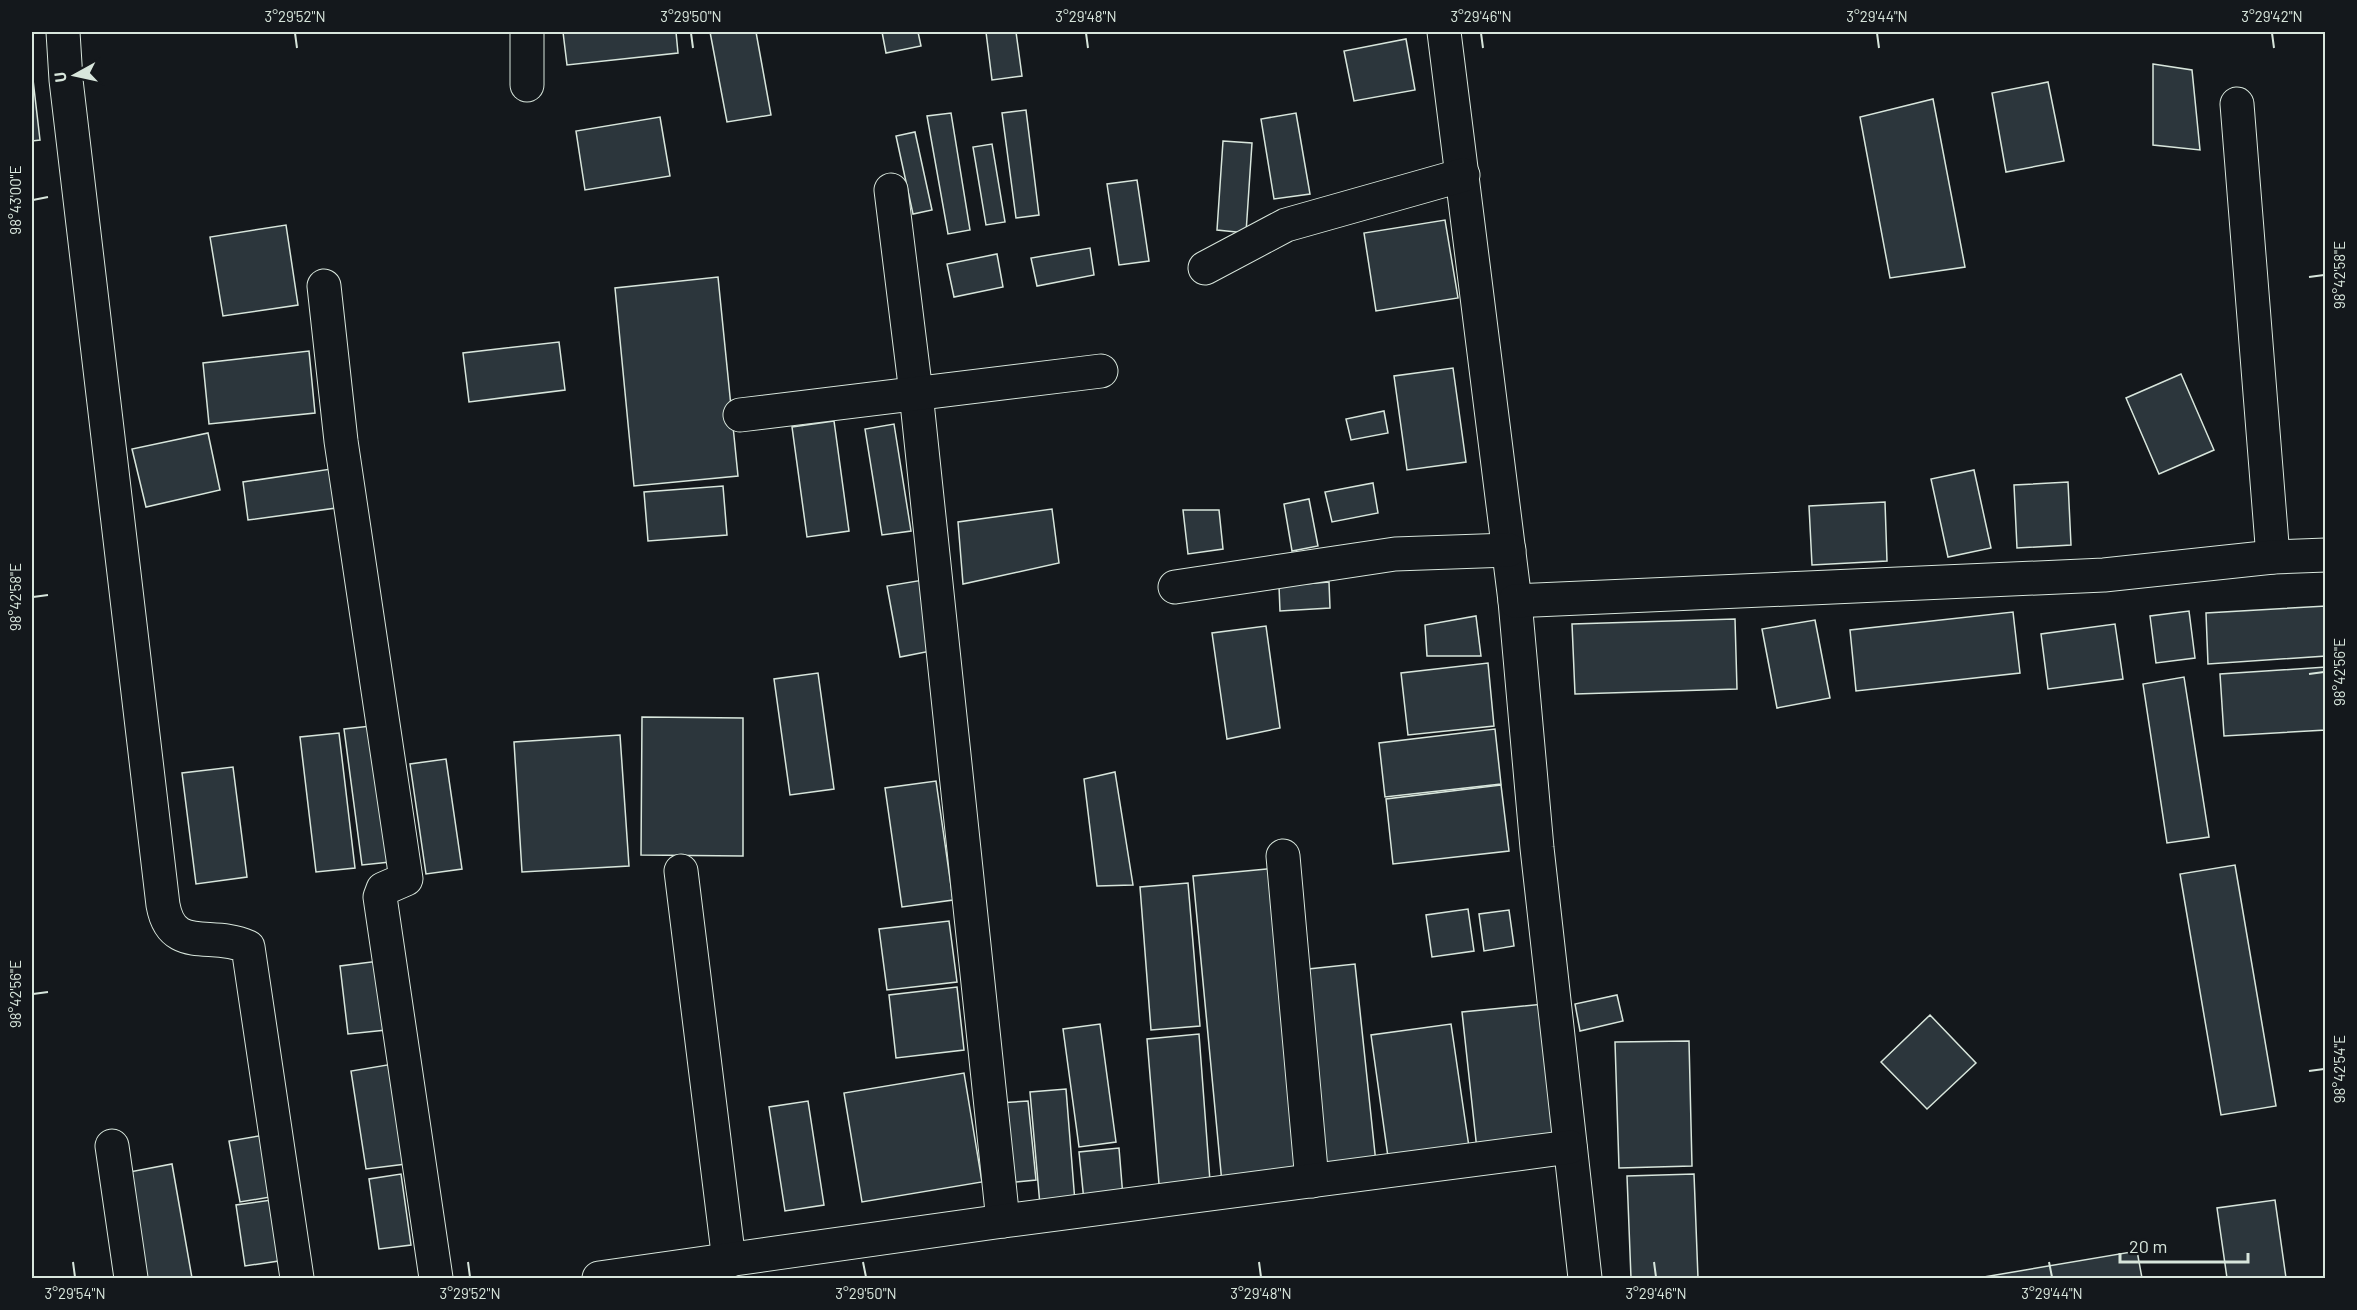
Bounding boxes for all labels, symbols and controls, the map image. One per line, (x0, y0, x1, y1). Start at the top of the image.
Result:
text: 3°29'52"N (264, 7, 326, 25)
text: 3°29'50"N (660, 7, 722, 25)
text: 3°29'48"N (1055, 7, 1117, 25)
text: 3°29'46"N (1450, 7, 1512, 25)
text: 3°29'44"N (1846, 7, 1908, 25)
text: 3°29'42"N (2241, 7, 2303, 25)
north arrow (45, 45, 105, 105)
text: U (50, 71, 70, 83)
text: 98°43'00"E (6, 165, 24, 235)
text: 98°42'58"E (2330, 241, 2348, 309)
text: 98°42'58"E (6, 563, 24, 631)
text: 98°42'56"E (2330, 638, 2348, 706)
text: 98°42'56"E (6, 960, 24, 1028)
text: 98°42'54"E (2330, 1035, 2348, 1103)
scale bar (2120, 1226, 2248, 1264)
text: 20 m (2129, 1235, 2167, 1257)
text: 3°29'54"N (44, 1284, 106, 1302)
text: 3°29'52"N (439, 1284, 501, 1302)
text: 3°29'50"N (835, 1284, 897, 1302)
text: 3°29'48"N (1230, 1284, 1292, 1302)
text: 3°29'46"N (1625, 1284, 1687, 1302)
text: 3°29'44"N (2021, 1284, 2083, 1302)

